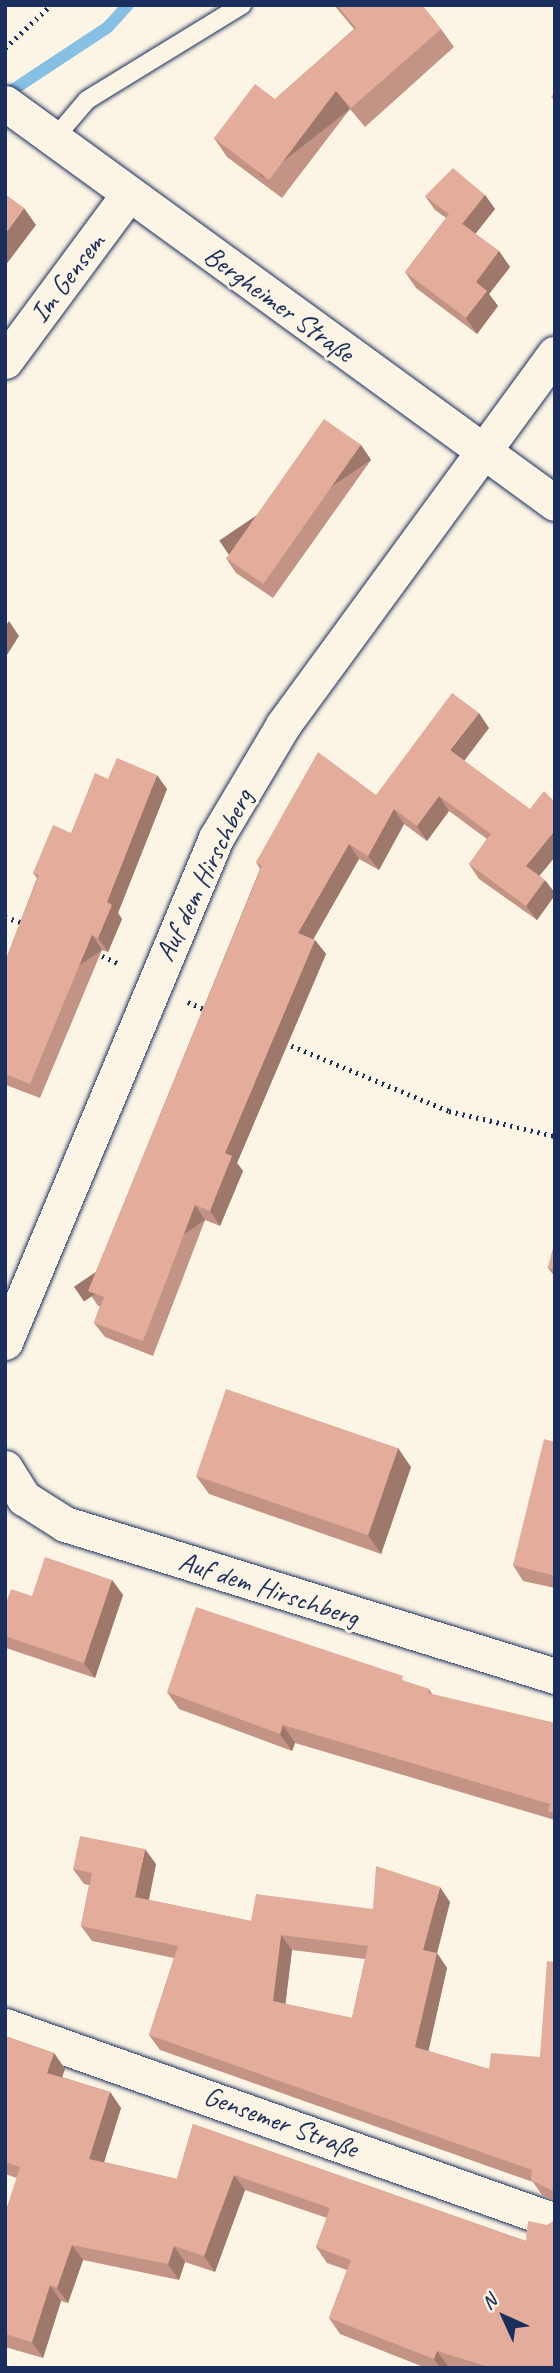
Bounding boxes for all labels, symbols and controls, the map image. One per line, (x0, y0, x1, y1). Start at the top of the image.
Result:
street label: Im Gensem (22, 227, 112, 329)
street label: Bergheimer Straße (197, 238, 361, 370)
street label: Auf dem Hirschberg (147, 783, 261, 967)
street label: Auf dem Hirschberg (174, 1544, 364, 1634)
street label: Gensemer Straße (199, 2079, 363, 2165)
north arrow (469, 2282, 539, 2352)
text: N (477, 2290, 502, 2315)

